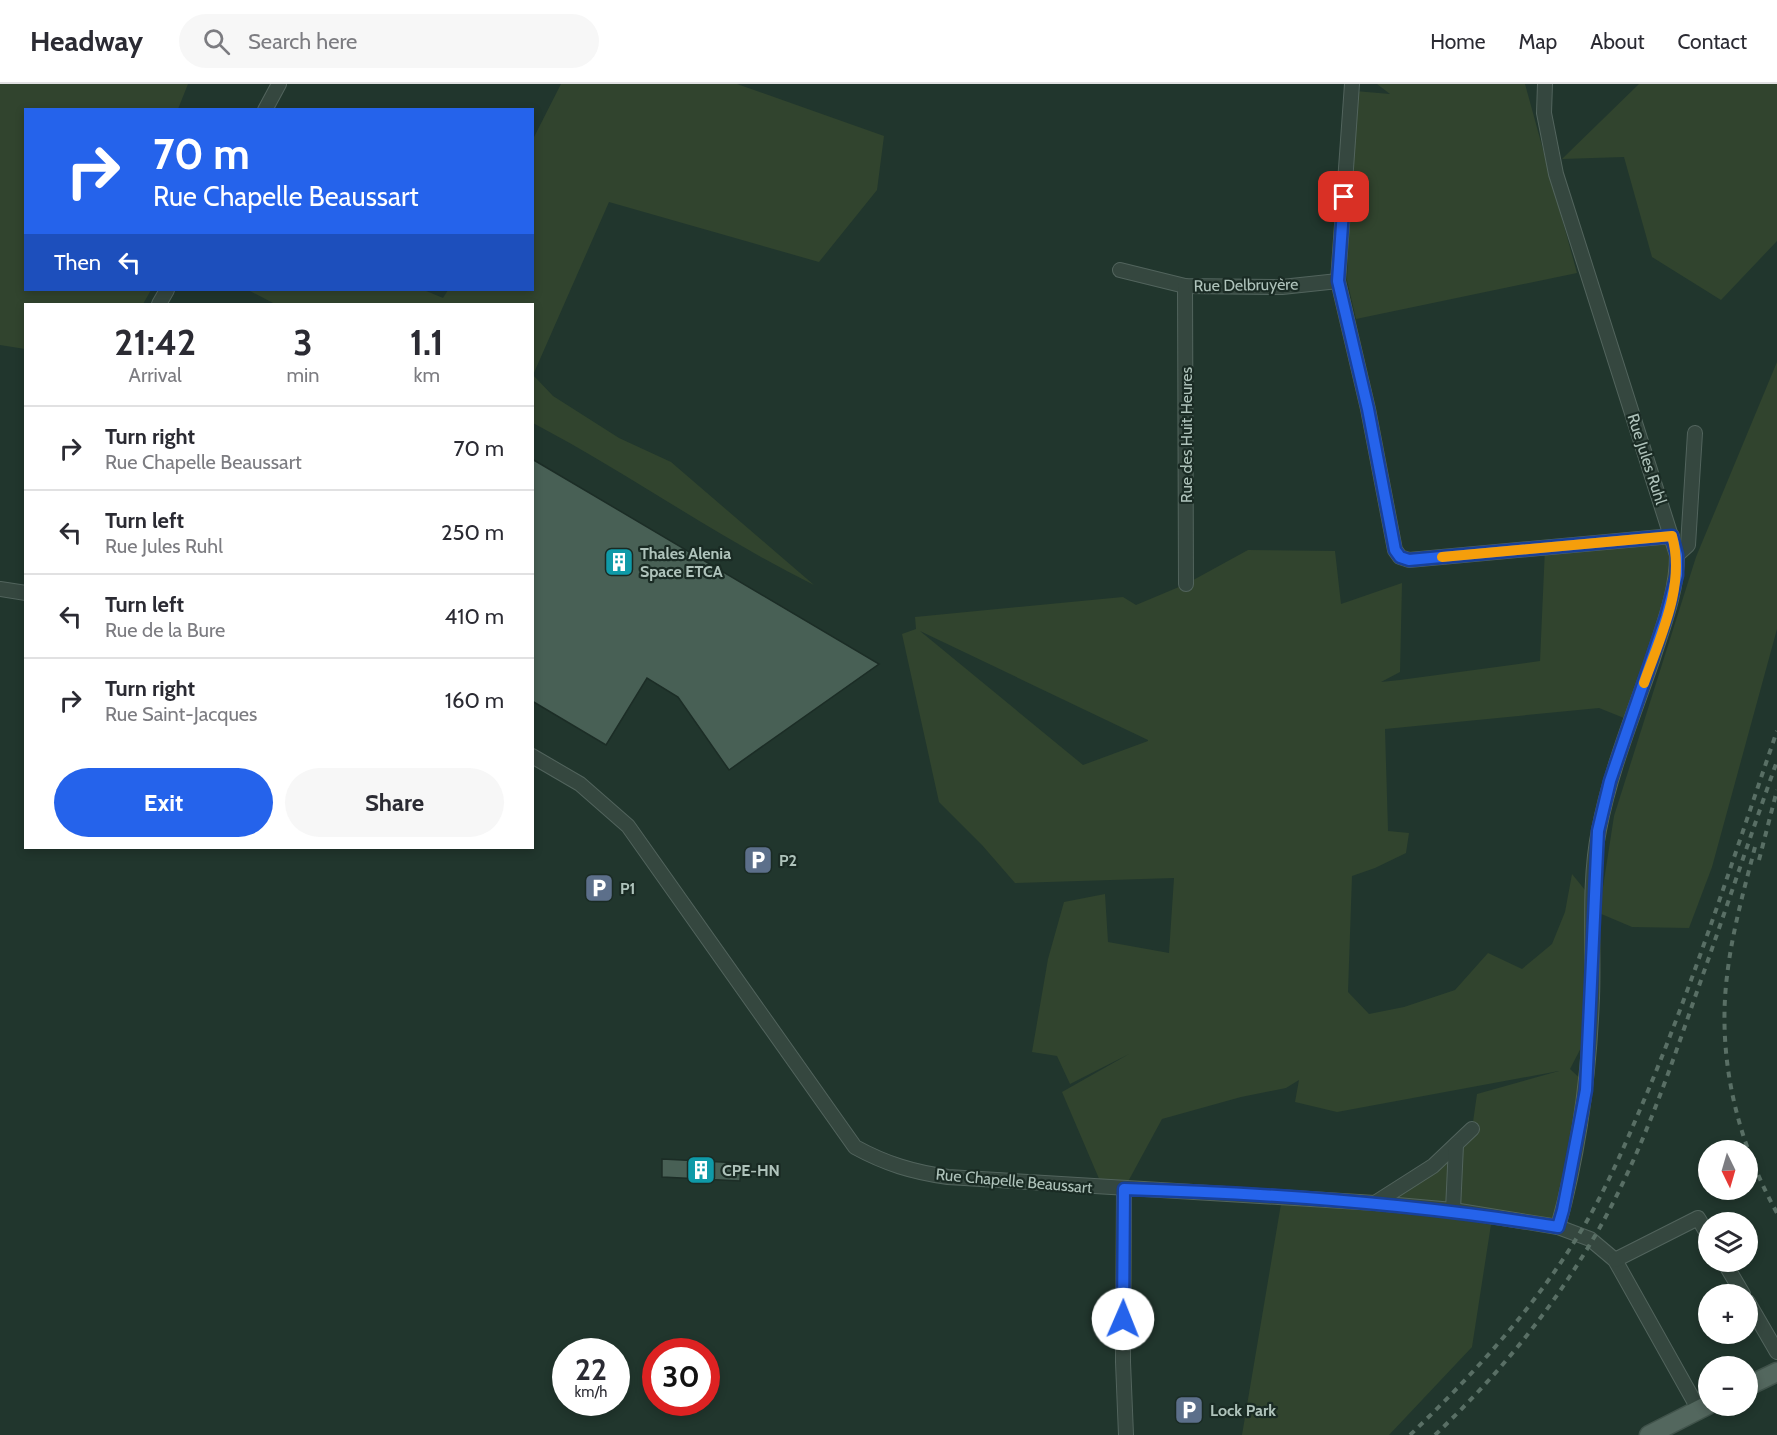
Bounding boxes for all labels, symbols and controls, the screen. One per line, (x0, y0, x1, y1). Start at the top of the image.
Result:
search box (179, 14, 599, 68)
text: Headway (30, 24, 143, 58)
icon: search (200, 25, 233, 58)
text: Search here (248, 28, 357, 55)
text: Home (1430, 29, 1486, 54)
text: Map (1519, 29, 1557, 54)
text: About (1590, 29, 1644, 54)
text: Contact (1677, 29, 1747, 54)
text: 70 m (153, 128, 250, 180)
icon: right (54, 132, 132, 210)
pin (1318, 171, 1369, 222)
text: Rue Chapelle Beaussart (153, 180, 419, 213)
icon: arrive (1327, 180, 1360, 213)
icon: left (113, 246, 146, 279)
text: Then (54, 249, 101, 276)
street label: Rue Delbruyère (1194, 275, 1298, 295)
text: 21:42 (114, 320, 196, 364)
text: 3 (293, 320, 313, 364)
text: 1.1 (410, 320, 444, 364)
text: Arrival (129, 363, 182, 387)
text: min (286, 363, 319, 387)
text: km (413, 363, 440, 387)
street label: Rue des Huit Heures (1177, 367, 1196, 503)
street label: Rue Jules Ruhl (1623, 411, 1671, 507)
text: Turn right (105, 423, 195, 450)
icon: right (54, 432, 87, 465)
text: 70 m (454, 435, 504, 462)
text: Rue Chapelle Beaussart (105, 450, 302, 474)
text: Turn left (105, 507, 184, 534)
icon: left (54, 516, 87, 549)
text: 250 m (441, 519, 504, 546)
text: Rue Jules Ruhl (105, 534, 223, 558)
place label: Thales Alenia Space ETCA (640, 544, 731, 581)
building icon: Thales Alenia Space ETCA (603, 546, 635, 578)
text: Turn left (105, 591, 184, 618)
icon: left (54, 600, 87, 633)
text: 410 m (445, 603, 504, 630)
text: Rue de la Bure (105, 618, 225, 642)
text: Turn right (105, 675, 195, 702)
icon: right (54, 684, 87, 717)
text: 160 m (445, 687, 504, 714)
text: Rue Saint-Jacques (105, 702, 257, 726)
button: Exit (54, 768, 273, 837)
button: Share (285, 768, 504, 837)
parking icon: P2 (742, 844, 774, 876)
place label: P2 (779, 851, 797, 870)
parking icon: P1 (583, 872, 615, 904)
place label: P1 (620, 879, 635, 898)
north arrow (1698, 1140, 1758, 1200)
map controls (1698, 1140, 1758, 1416)
building icon: CPE-HN (685, 1154, 717, 1186)
place label: CPE-HN (722, 1161, 780, 1180)
street label: Rue Chapelle Beaussart (935, 1165, 1094, 1197)
button: layers (1698, 1212, 1758, 1272)
button: + (1698, 1284, 1758, 1344)
position arrow (1091, 1287, 1155, 1351)
speed limit sign: 30 (642, 1338, 720, 1416)
text: 22 (575, 1351, 607, 1388)
button: − (1698, 1356, 1758, 1416)
text: km/h (575, 1383, 607, 1401)
parking icon: Lock Park (1173, 1394, 1205, 1426)
place label: Lock Park (1210, 1401, 1276, 1420)

